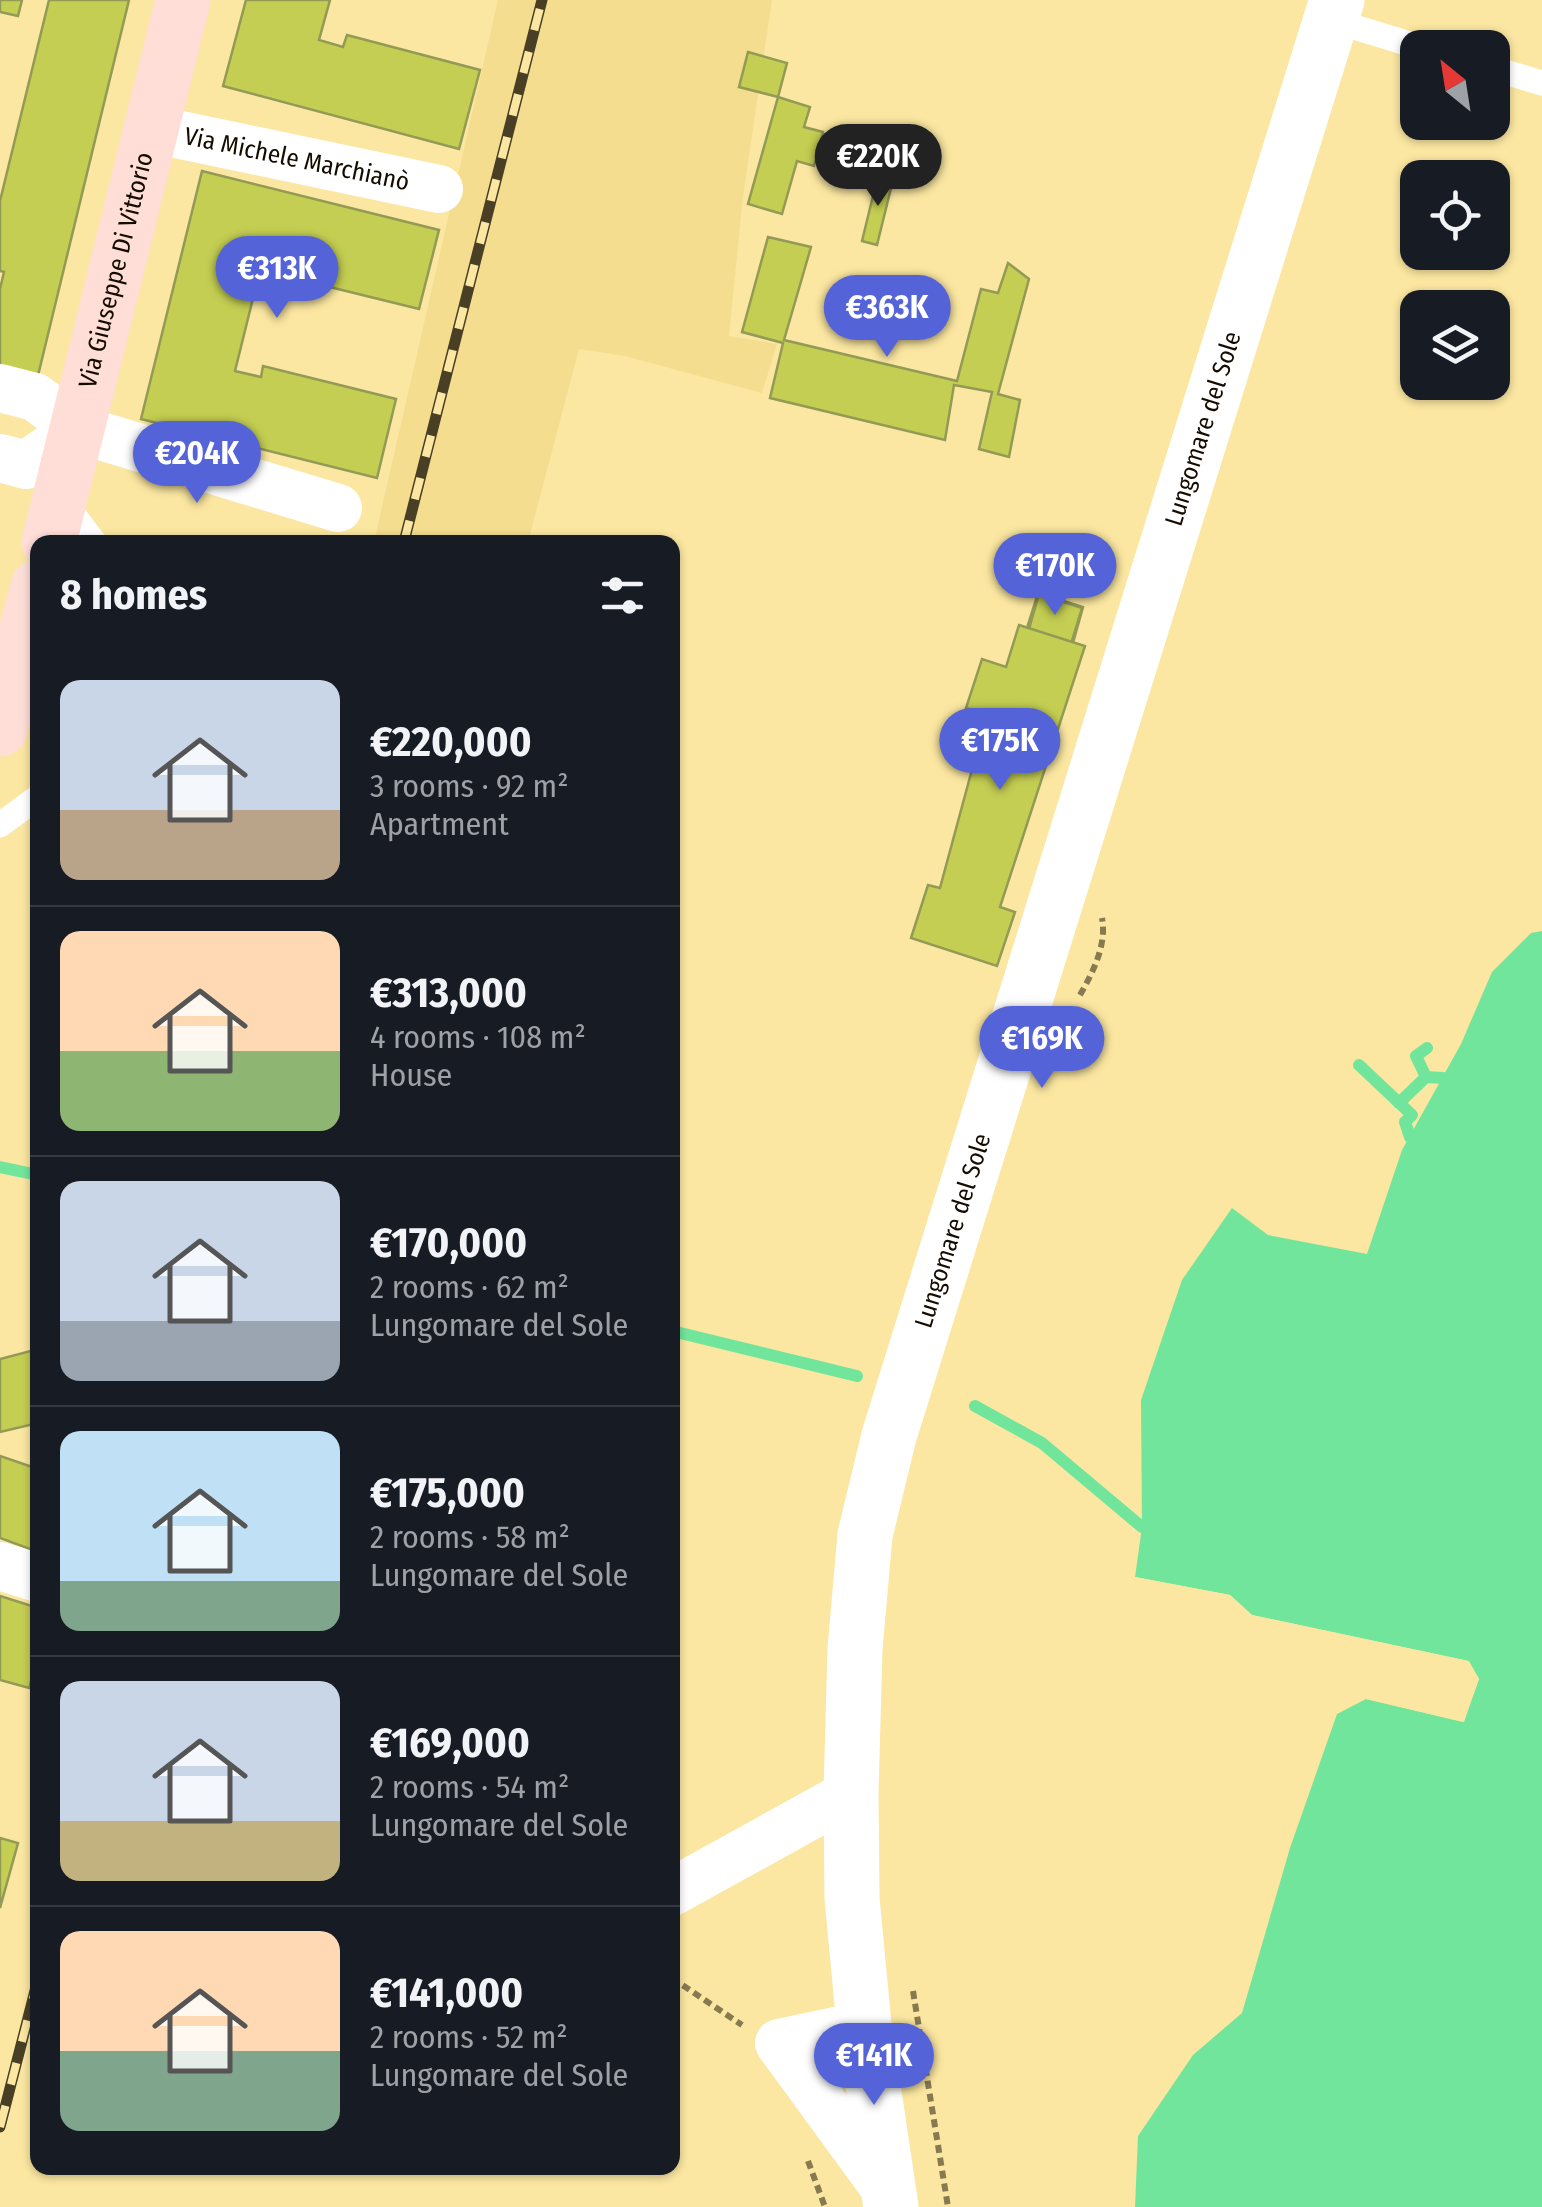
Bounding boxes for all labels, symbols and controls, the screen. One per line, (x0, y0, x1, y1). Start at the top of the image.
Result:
north arrow (1400, 30, 1510, 140)
map controls (1400, 30, 1510, 400)
street label: Via Michele Marchianò (182, 121, 412, 197)
pin: €220K (808, 124, 948, 209)
text: €220K (837, 137, 919, 175)
street label: Via Giuseppe Di Vittorio (73, 149, 160, 391)
button: locate (1400, 160, 1510, 270)
pin: €313K (207, 236, 347, 321)
text: €313K (238, 249, 316, 287)
pin: €363K (817, 275, 957, 360)
text: €363K (846, 288, 928, 326)
button: layers (1400, 290, 1510, 400)
street label: Lungomare del Sole (1159, 328, 1248, 530)
pin: €204K (127, 421, 267, 506)
text: €204K (155, 434, 239, 472)
pin: €170K (985, 533, 1125, 618)
text: €170K (1015, 546, 1095, 584)
icon: filters (595, 568, 650, 623)
text: 8 homes (60, 570, 207, 620)
pin: €175K (930, 708, 1070, 793)
text: €220,000 (370, 717, 532, 767)
icon: home (140, 720, 260, 840)
text: €175K (961, 721, 1039, 759)
text: 3 rooms · 92 m² (370, 767, 569, 805)
text: Apartment (370, 805, 509, 843)
text: €313,000 (370, 968, 527, 1018)
icon: home (140, 971, 260, 1091)
pin: €169K (972, 1006, 1112, 1091)
text: 4 rooms · 108 m² (370, 1018, 586, 1056)
text: €169K (1001, 1019, 1083, 1057)
text: House (370, 1056, 452, 1094)
street label: Lungomare del Sole (909, 1130, 997, 1332)
text: €170,000 (370, 1218, 527, 1268)
icon: home (140, 1221, 260, 1341)
text: 2 rooms · 62 m² (370, 1268, 569, 1306)
text: Lungomare del Sole (370, 1306, 628, 1344)
text: €175,000 (370, 1468, 525, 1518)
icon: home (140, 1471, 260, 1591)
text: 2 rooms · 58 m² (370, 1518, 570, 1556)
text: Lungomare del Sole (370, 1556, 628, 1594)
text: €169,000 (370, 1718, 530, 1768)
icon: home (140, 1721, 260, 1841)
text: 2 rooms · 54 m² (370, 1768, 569, 1806)
text: Lungomare del Sole (370, 1806, 628, 1844)
text: €141,000 (370, 1968, 523, 2018)
icon: home (140, 1971, 260, 2091)
text: 2 rooms · 52 m² (370, 2018, 568, 2056)
pin: €141K (804, 2023, 944, 2108)
text: €141K (836, 2036, 912, 2074)
text: Lungomare del Sole (370, 2056, 628, 2094)

